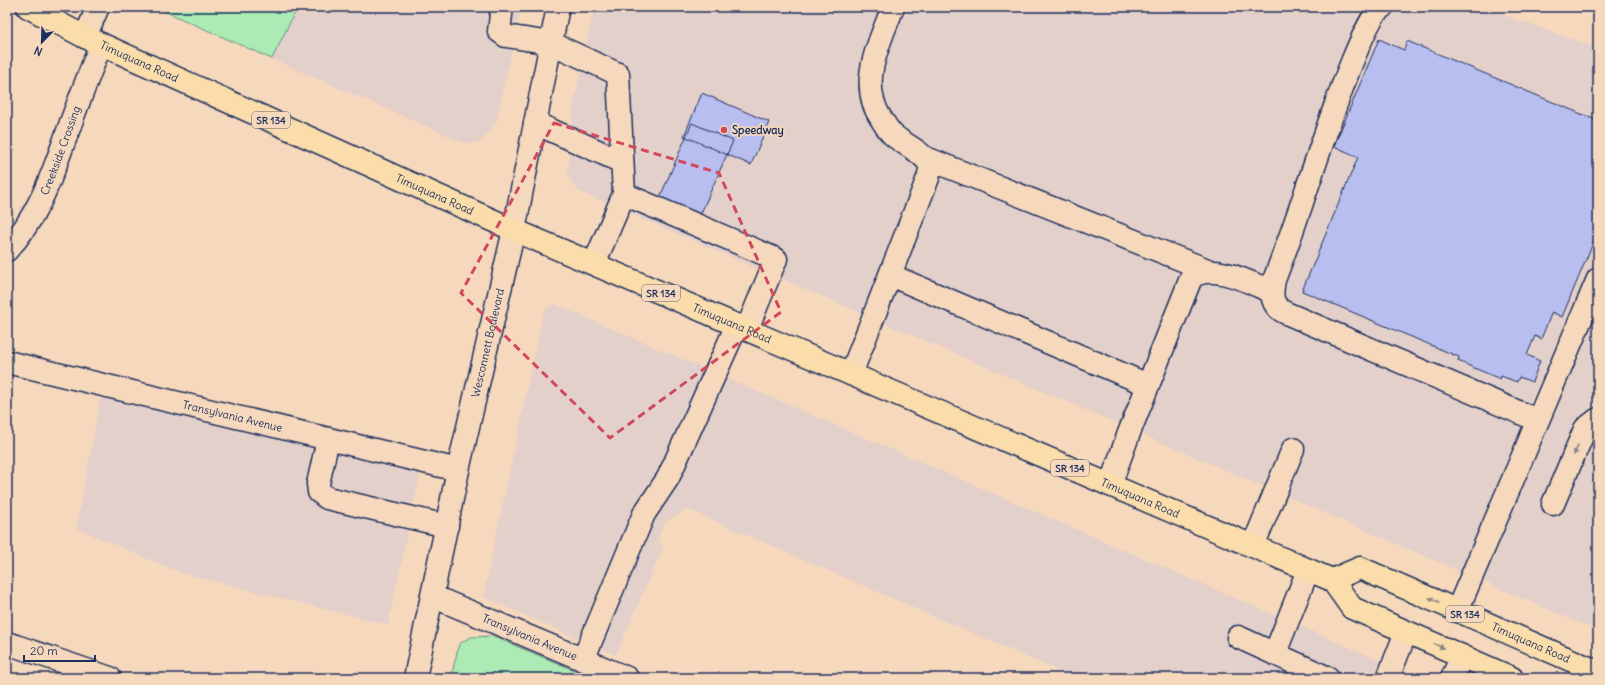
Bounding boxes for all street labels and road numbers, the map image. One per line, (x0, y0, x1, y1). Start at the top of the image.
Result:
street label: Timuquana Road (98, 38, 181, 85)
street label: Creekside Crossing (37, 104, 83, 197)
road number: SR 134 (252, 112, 290, 128)
street label: Timuquana Road (394, 171, 477, 218)
road number: SR 134 (642, 285, 680, 301)
street label: Wesconnett Boulevard (468, 286, 507, 399)
street label: Timuquana Road (691, 300, 774, 346)
street label: Transylvania Avenue (181, 397, 284, 435)
road number: SR 134 (1051, 460, 1089, 476)
street label: Timuquana Road (1099, 475, 1182, 521)
road number: SR 134 (1446, 606, 1484, 622)
street label: Transylvania Avenue (480, 611, 580, 663)
street label: Timuquana Road (1490, 619, 1573, 666)

